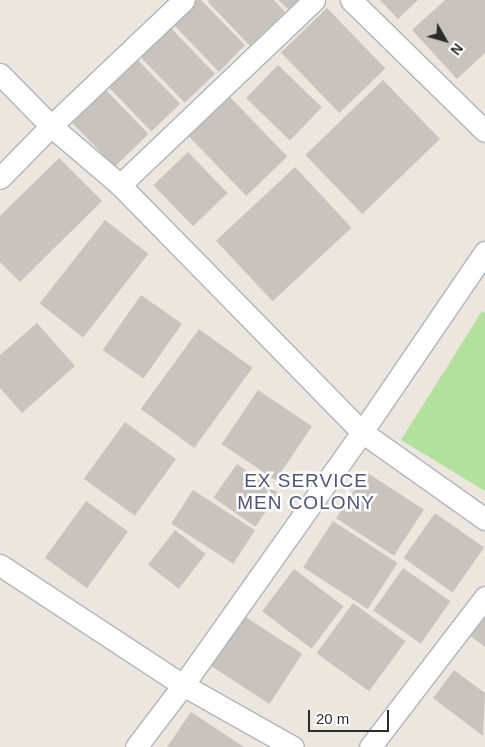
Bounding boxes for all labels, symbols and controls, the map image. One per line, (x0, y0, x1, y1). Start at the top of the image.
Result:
north arrow (420, 15, 470, 65)
text: N (447, 40, 466, 58)
district label: EX SERVICE MEN COLONY (236, 470, 376, 514)
scale bar (310, 700, 391, 732)
text: 20 m (316, 710, 349, 727)

